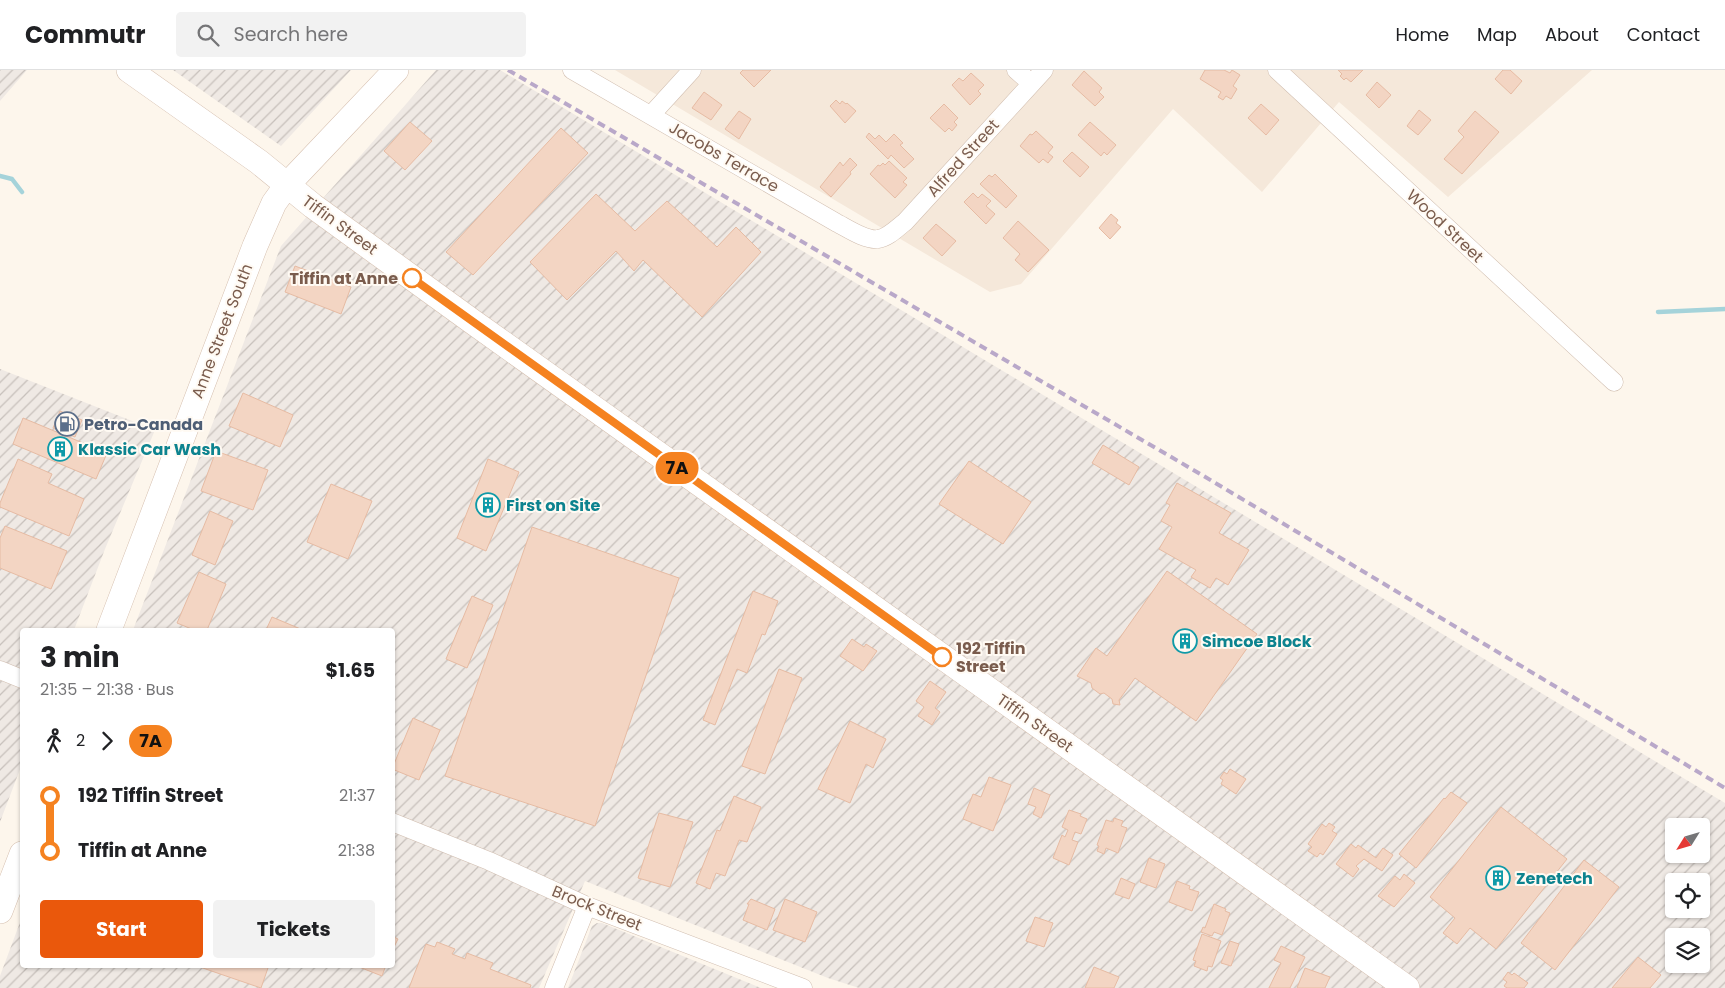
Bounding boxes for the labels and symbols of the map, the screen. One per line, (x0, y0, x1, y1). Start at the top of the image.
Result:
street label: Alfred Street (922, 114, 1004, 202)
street label: Jacobs Terrace (665, 116, 783, 198)
street label: Wood Street (1401, 184, 1489, 268)
street label: Tiffin Street (297, 190, 383, 260)
street label: Anne Street South (186, 260, 258, 402)
place label: Tiffin at Anne (289, 267, 398, 290)
marker: Tiffin at Anne (402, 268, 422, 288)
fuel station icon: Petro-Canada (54, 411, 80, 437)
place label: Petro-Canada (84, 413, 203, 436)
building icon: Klassic Car Wash (47, 436, 73, 462)
place label: Klassic Car Wash (78, 438, 221, 461)
line badge: 7A (654, 452, 700, 484)
building icon: First on Site (475, 492, 501, 518)
place label: First on Site (506, 494, 601, 517)
building icon: Simcoe Block (1172, 628, 1198, 654)
place label: Simcoe Block (1202, 630, 1312, 653)
place label: 192 Tiffin Street (956, 637, 1026, 678)
marker: 192 Tiffin Street (932, 647, 952, 667)
street label: Tiffin Street (992, 688, 1078, 758)
north arrow (1665, 818, 1710, 862)
building icon: Zenetech (1485, 865, 1511, 891)
place label: Zenetech (1516, 867, 1593, 890)
street label: Brock Street (549, 880, 646, 937)

